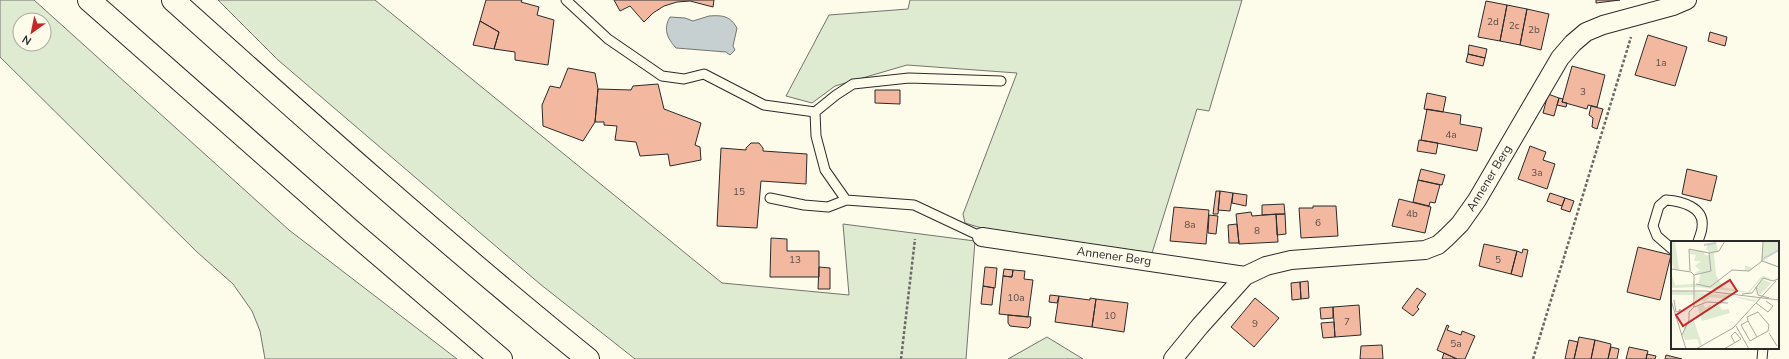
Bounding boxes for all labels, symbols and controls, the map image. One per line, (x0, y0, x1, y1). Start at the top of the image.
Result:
north arrow (12, 12, 52, 52)
house number: 2d (1487, 15, 1499, 29)
house number: 2c (1509, 19, 1520, 33)
house number: 2b (1528, 23, 1540, 37)
text: N (19, 31, 34, 48)
house number: 1a (1655, 56, 1667, 70)
house number: 3 (1580, 85, 1586, 99)
house number: 4a (1445, 128, 1457, 142)
street label: Annener Berg (1463, 142, 1515, 214)
house number: 3a (1531, 166, 1543, 180)
house number: 15 (733, 185, 745, 199)
house number: 4b (1406, 207, 1418, 221)
house number: 6 (1315, 216, 1321, 230)
house number: 8a (1184, 218, 1196, 232)
house number: 8 (1254, 224, 1260, 238)
inset map (1671, 241, 1779, 349)
street label: Annener Berg (1076, 243, 1152, 269)
house number: 13 (789, 253, 801, 267)
house number: 5 (1495, 253, 1501, 267)
house number: 10a (1007, 291, 1025, 305)
house number: 10 (1104, 309, 1116, 323)
house number: 7 (1344, 315, 1350, 329)
house number: 9 (1252, 317, 1258, 331)
house number: 5a (1450, 337, 1462, 351)

